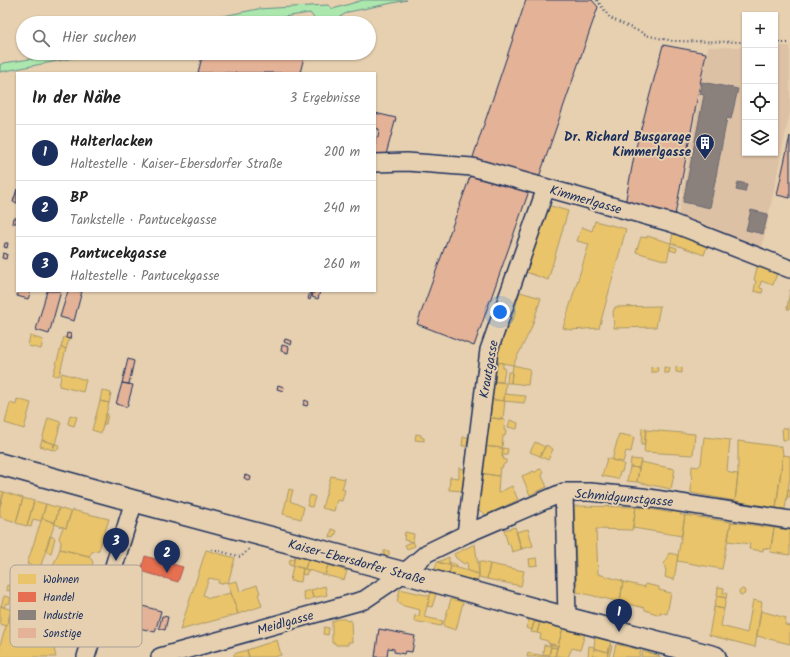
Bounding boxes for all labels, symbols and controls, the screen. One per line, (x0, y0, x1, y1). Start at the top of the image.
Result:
map controls (742, 12, 778, 156)
button: + (742, 12, 778, 48)
search box (16, 16, 376, 60)
text: Hier suchen (62, 26, 136, 50)
icon: search (30, 27, 52, 49)
button: − (742, 48, 778, 84)
button: locate (742, 84, 778, 120)
text: In der Nähe (32, 85, 121, 112)
text: 3 Ergebnisse (290, 88, 360, 109)
button: layers (742, 120, 778, 156)
place label: Dr. Richard Busgarage Kimmerlgasse (564, 127, 692, 163)
text: Halterlacken (70, 130, 153, 154)
building icon: Dr. Richard Busgarage Kimmerlgasse (694, 132, 716, 160)
text: 1 (43, 142, 47, 163)
text: 200 m (324, 142, 360, 163)
text: Haltestelle · Kaiser-Ebersdorfer Straße (70, 154, 282, 175)
street label: Kimmerlgasse (547, 180, 624, 221)
text: BP (70, 186, 88, 210)
text: 2 (41, 198, 49, 219)
text: 240 m (323, 198, 360, 219)
text: Tankstelle · Pantucekgasse (70, 210, 217, 231)
text: Pantucekgasse (70, 242, 167, 266)
text: 3 (41, 254, 49, 275)
text: 260 m (323, 254, 360, 275)
text: Haltestelle · Pantucekgasse (70, 266, 219, 287)
your location (490, 302, 510, 322)
street label: Krautgasse (474, 338, 505, 400)
street label: Schmidgunstgasse (574, 484, 674, 513)
pin: 3 (103, 528, 129, 561)
street label: Kaiser-Ebersdorfer Straße (286, 534, 428, 591)
pin: 2 (154, 540, 180, 573)
legend (10, 565, 142, 647)
text: Wohnen (43, 571, 79, 589)
text: Handel (43, 589, 75, 607)
pin: 1 (606, 599, 632, 632)
street label: Meidlgasse (255, 605, 316, 642)
text: Industrie (43, 607, 83, 625)
text: Sonstige (43, 625, 81, 643)

